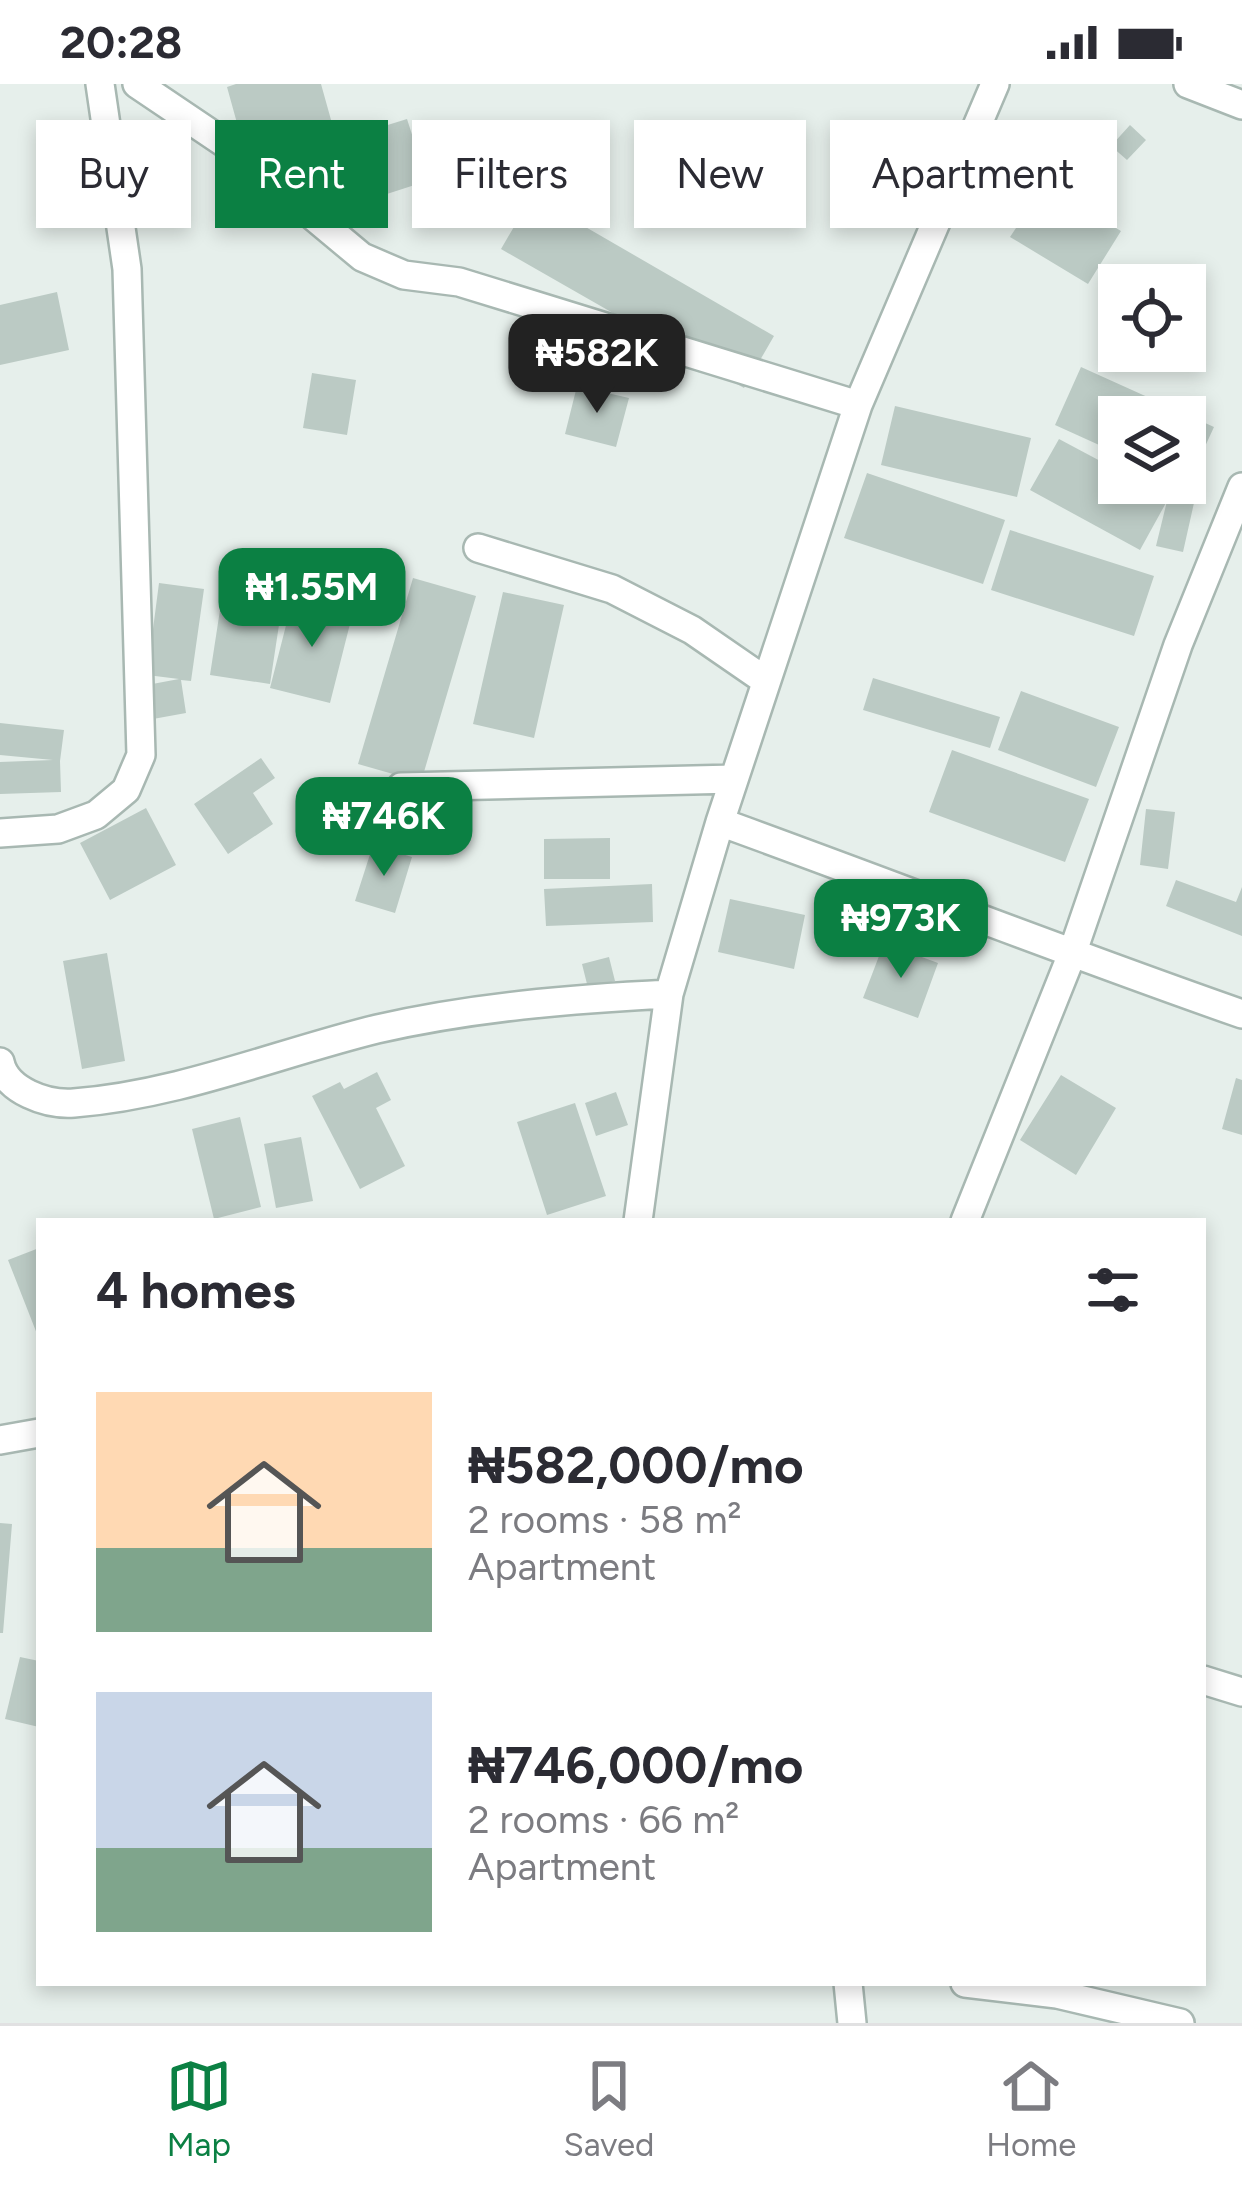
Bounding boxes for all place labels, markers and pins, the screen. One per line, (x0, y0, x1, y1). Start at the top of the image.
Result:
pin: ₦582K (513, 314, 681, 416)
pin: ₦1.55M (214, 548, 410, 650)
pin: ₦746K (300, 777, 468, 879)
pin: ₦973K (817, 879, 985, 981)

